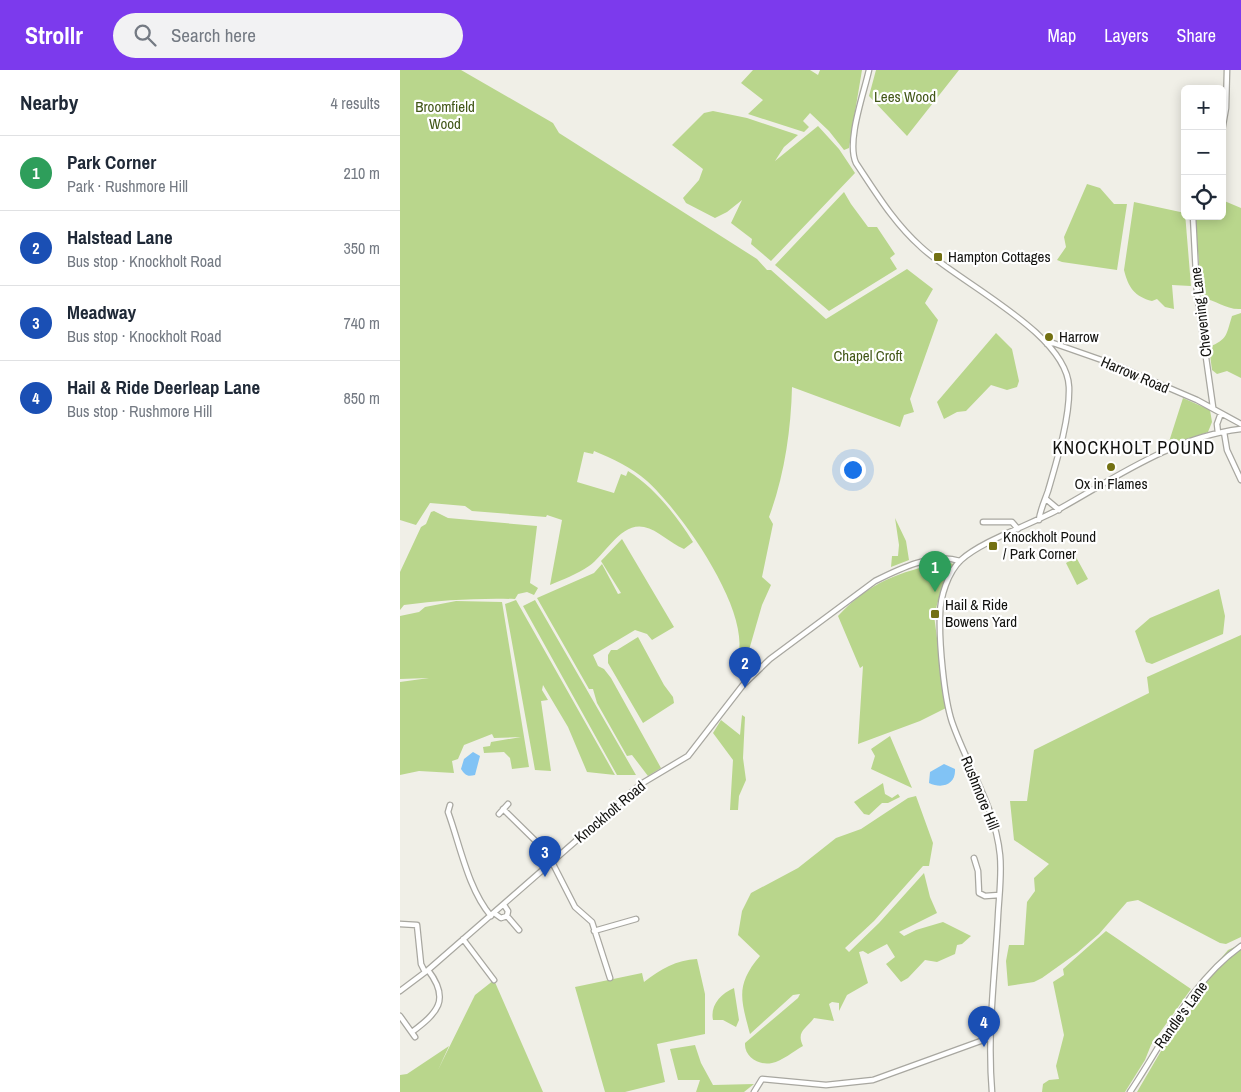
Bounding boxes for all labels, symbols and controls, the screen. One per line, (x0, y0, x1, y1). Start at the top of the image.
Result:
search box (113, 13, 463, 58)
text: Strollr (25, 19, 83, 51)
icon: search (131, 21, 159, 49)
text: Search here (171, 22, 256, 48)
text: Map (1048, 23, 1076, 48)
text: Layers (1104, 23, 1149, 48)
text: Share (1177, 23, 1216, 48)
map controls (1181, 85, 1226, 220)
button: + (1181, 85, 1226, 130)
park label: Lees Wood (874, 86, 936, 107)
text: Nearby (20, 88, 78, 117)
text: 4 results (330, 92, 380, 114)
park label: Broomfield Wood (415, 96, 475, 134)
button: − (1181, 130, 1226, 175)
text: Park Corner (67, 149, 156, 175)
text: 1 (32, 162, 40, 184)
text: 210 m (344, 162, 380, 184)
text: Park · Rushmore Hill (67, 175, 188, 197)
button: locate (1181, 175, 1226, 220)
text: Halstead Lane (67, 224, 173, 250)
text: 2 (32, 237, 40, 259)
text: 350 m (344, 237, 380, 259)
place label: Hampton Cottages (948, 246, 1051, 267)
text: Bus stop · Knockholt Road (67, 250, 222, 272)
marker: Hampton Cottages (932, 251, 944, 263)
street label: Chevening Lane (1185, 266, 1216, 358)
text: Meadway (67, 299, 136, 325)
text: 3 (32, 312, 40, 334)
text: 740 m (344, 312, 380, 334)
text: Bus stop · Knockholt Road (67, 325, 222, 347)
place label: Harrow (1059, 326, 1099, 347)
marker: Harrow (1043, 331, 1055, 343)
park label: Chapel Croft (833, 345, 903, 366)
street label: Harrow Road (1098, 351, 1173, 398)
text: Hail & Ride Deerleap Lane (67, 374, 260, 400)
text: 4 (32, 387, 40, 409)
text: 850 m (344, 387, 380, 409)
text: Bus stop · Rushmore Hill (67, 400, 212, 422)
district label: KNOCKHOLT POUND (1053, 435, 1215, 460)
your location (840, 457, 866, 483)
marker: Ox in Flames (1105, 461, 1117, 473)
place label: Ox in Flames (1074, 473, 1148, 494)
place label: Knockholt Pound / Park Corner (1003, 526, 1096, 564)
marker: Knockholt Pound / Park Corner (987, 540, 999, 552)
pin: 1 (919, 551, 951, 592)
place label: Hail & Ride Bowens Yard (945, 594, 1017, 632)
marker: Hail & Ride Bowens Yard (929, 608, 941, 620)
pin: 2 (729, 647, 761, 688)
street label: Rushmore Hill (956, 753, 1005, 833)
street label: Knockholt Road (570, 776, 650, 848)
pin: 3 (529, 836, 561, 877)
street label: Randle's Lane (1149, 977, 1212, 1053)
pin: 4 (968, 1006, 1000, 1047)

